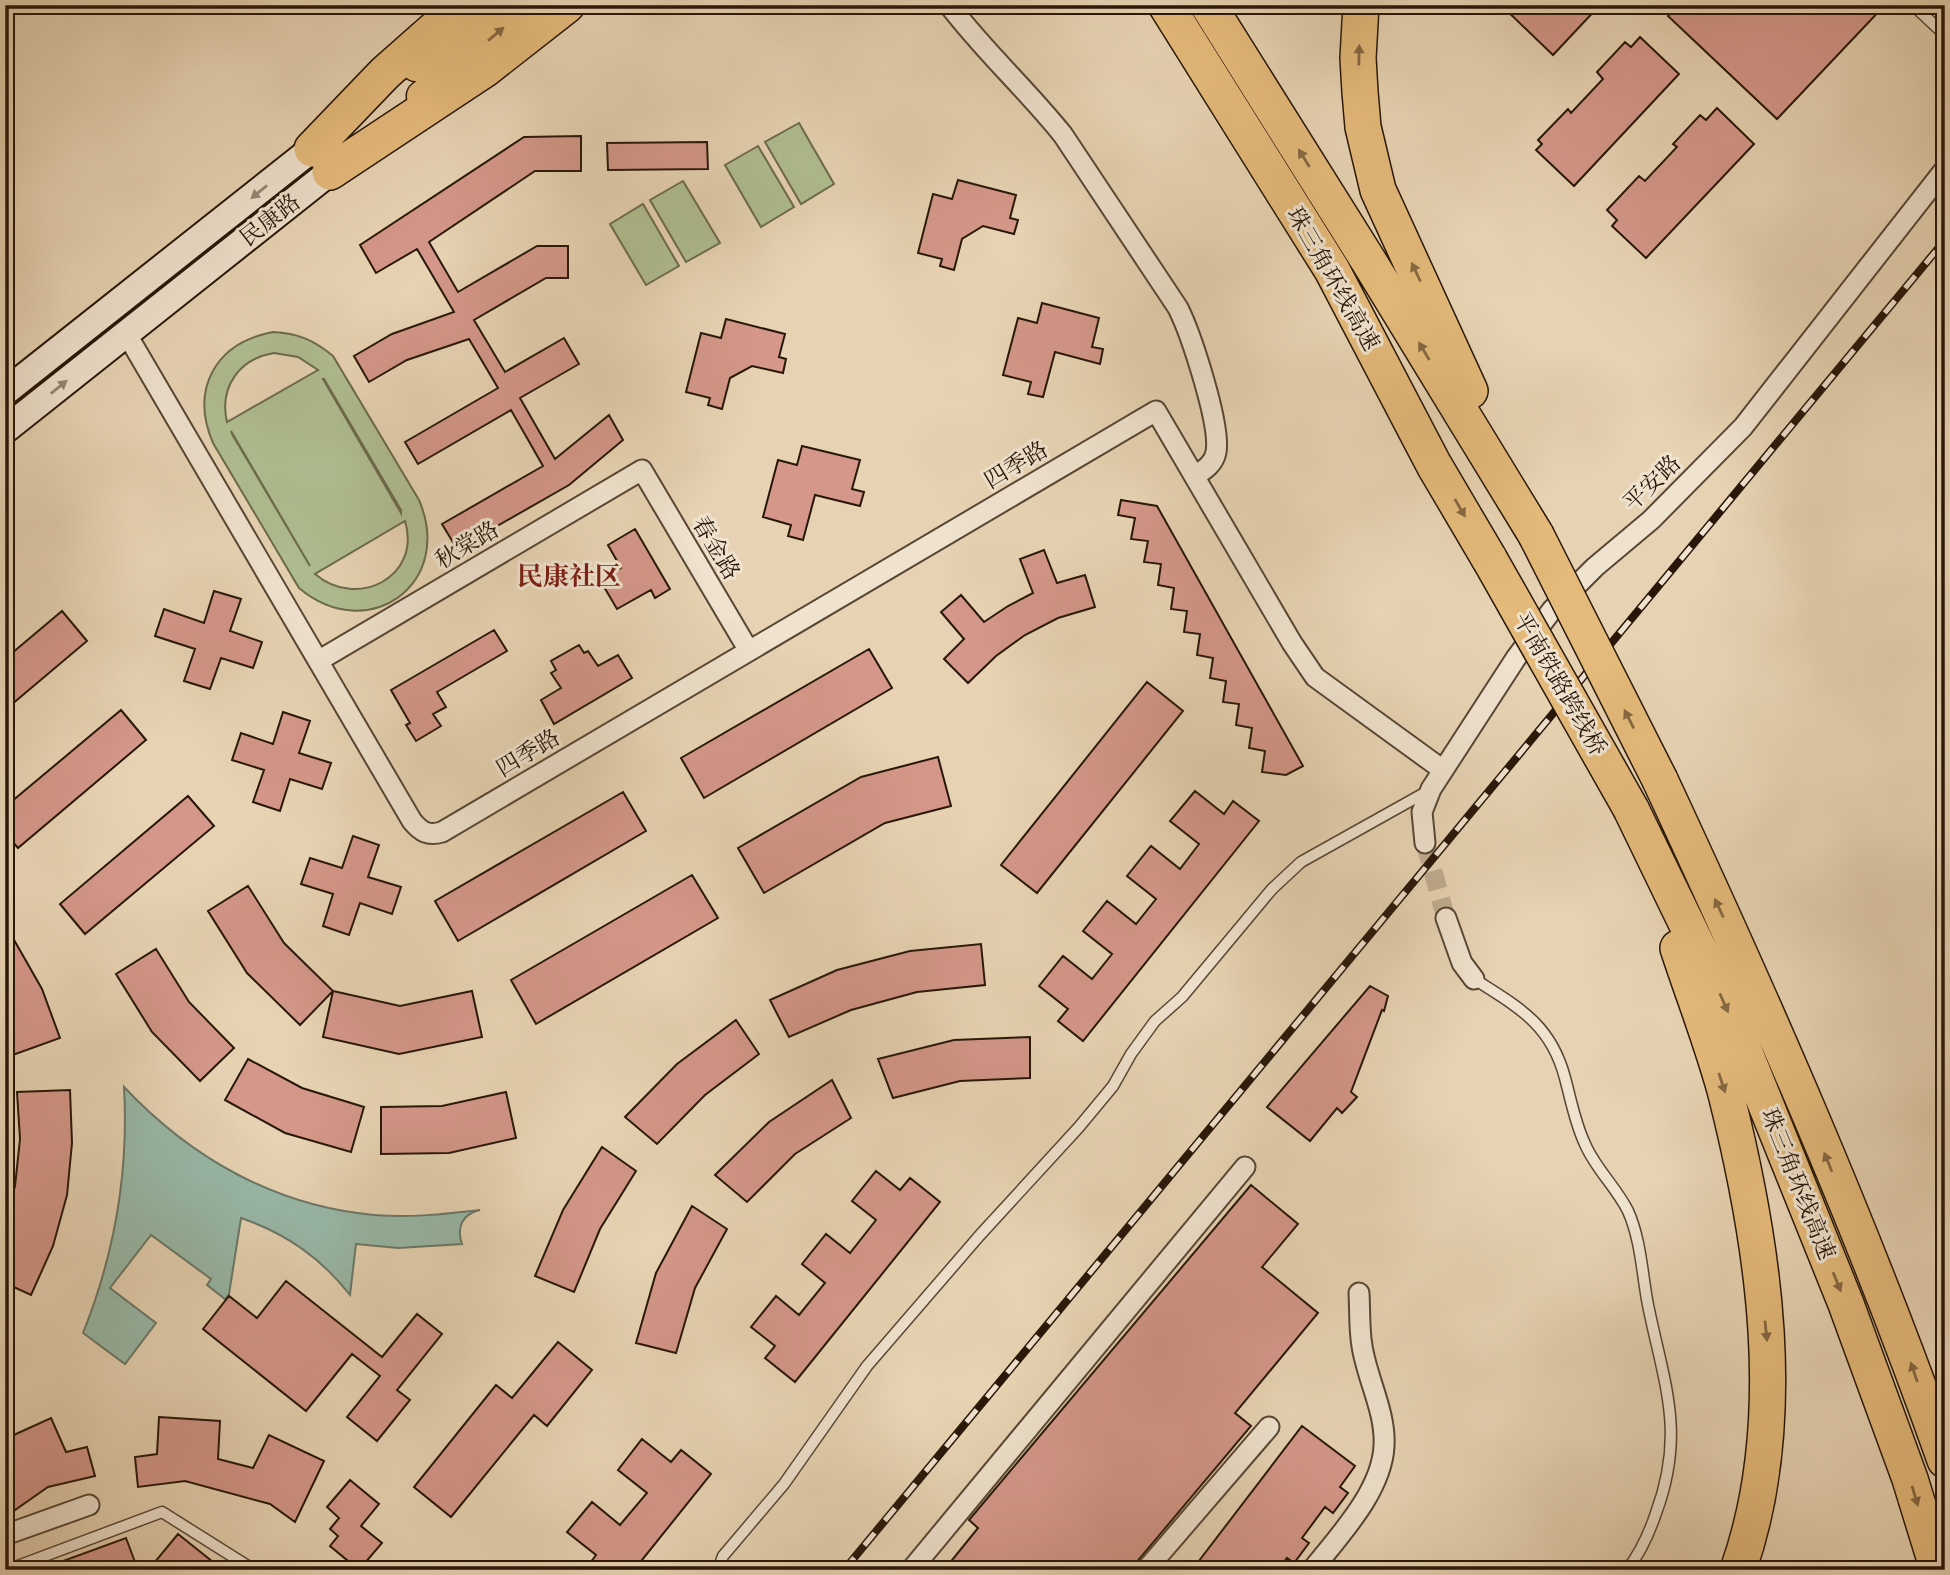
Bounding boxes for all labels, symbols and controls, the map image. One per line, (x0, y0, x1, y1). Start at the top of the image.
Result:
one-way arrow (487, 27, 504, 42)
one-way arrow (1353, 44, 1365, 66)
one-way arrow (1297, 148, 1310, 167)
one-way arrow (250, 184, 268, 198)
street label: 民康路 (235, 188, 305, 252)
street label: 珠三角环线高速 (1281, 203, 1385, 355)
one-way arrow (1410, 262, 1422, 282)
one-way arrow (1417, 341, 1430, 361)
one-way arrow (50, 380, 67, 395)
street label: 四季路 (979, 436, 1053, 494)
street label: 平安路 (1618, 449, 1686, 517)
one-way arrow (1453, 499, 1466, 518)
street label: 春金路 (687, 511, 745, 585)
street label: 秋棠路 (430, 516, 504, 574)
district label: 民康社区 (517, 561, 621, 592)
street label: 平南铁路跨线桥 (1508, 608, 1612, 760)
one-way arrow (1624, 709, 1635, 729)
street label: 四季路 (491, 724, 565, 782)
one-way arrow (1714, 898, 1725, 918)
one-way arrow (1718, 993, 1730, 1013)
one-way arrow (1717, 1073, 1728, 1094)
street label: 珠三角环线高速 (1755, 1104, 1841, 1264)
one-way arrow (1822, 1152, 1834, 1172)
one-way arrow (1832, 1272, 1843, 1293)
one-way arrow (1761, 1320, 1772, 1342)
one-way arrow (1908, 1362, 1919, 1383)
one-way arrow (1911, 1485, 1921, 1506)

